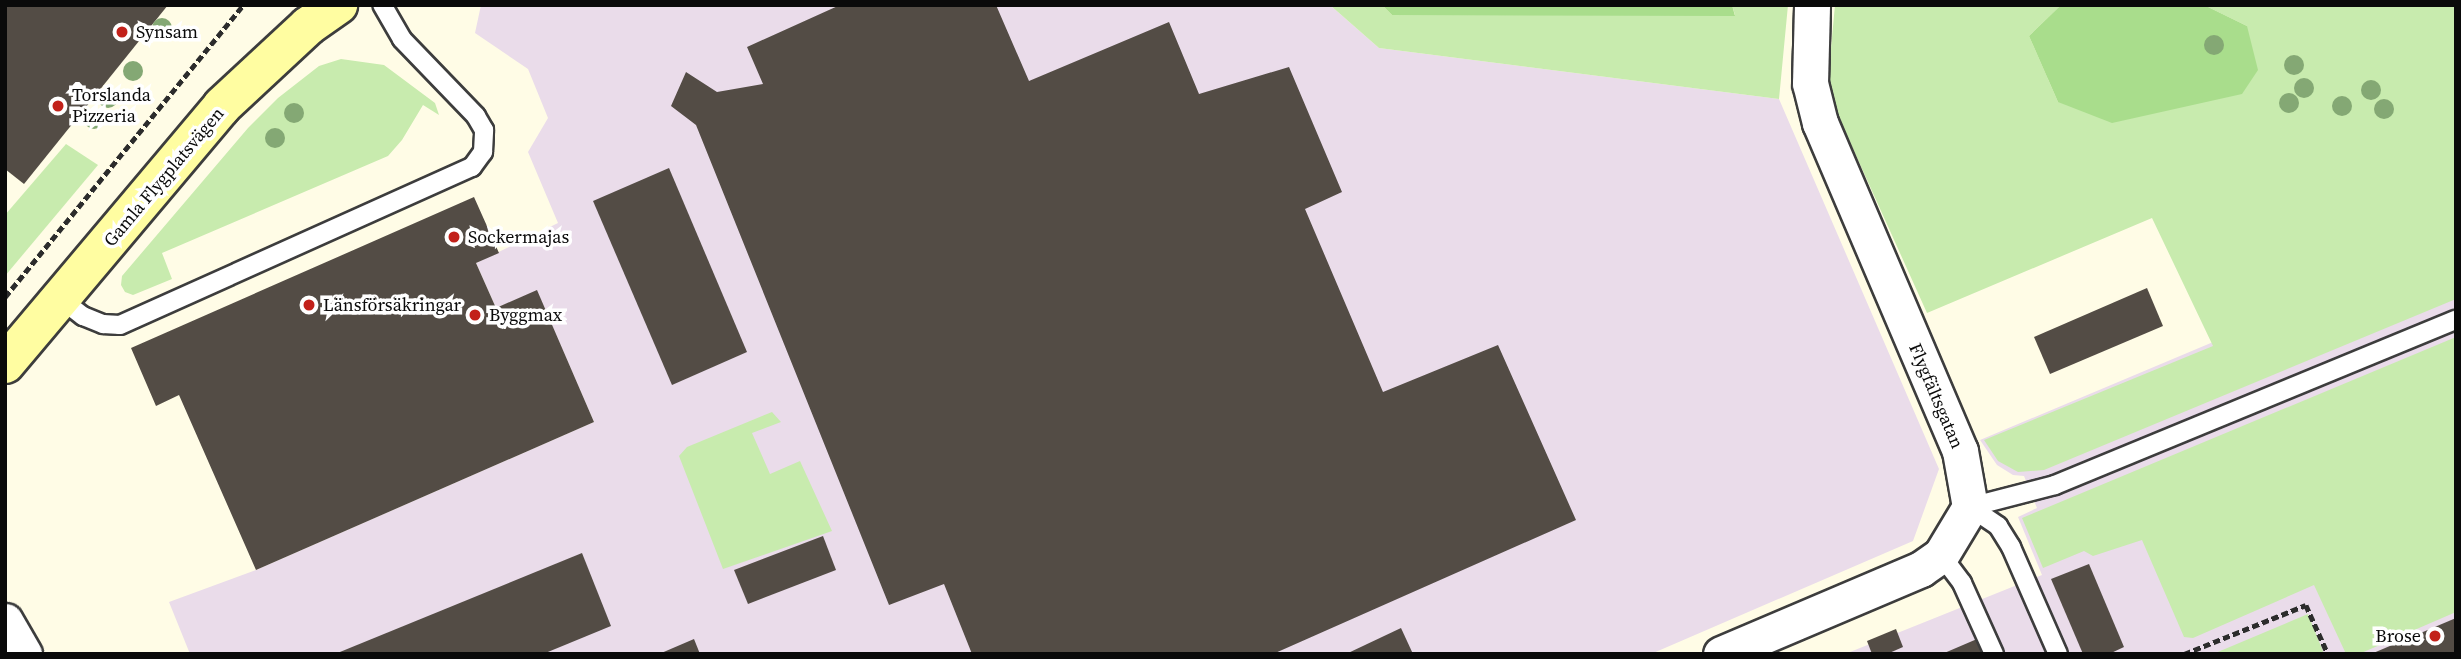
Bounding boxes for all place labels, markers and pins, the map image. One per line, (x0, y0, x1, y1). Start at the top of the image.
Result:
place label: Synsam (136, 21, 198, 43)
marker: Synsam (114, 24, 130, 40)
place label: Torslanda Pizzeria (72, 85, 151, 128)
marker: Torslanda Pizzeria (50, 98, 66, 114)
place label: Sockermajas (468, 226, 569, 248)
marker: Sockermajas (446, 229, 462, 245)
place label: Länsförsäkringar (323, 294, 461, 316)
marker: Länsförsäkringar (301, 297, 317, 313)
place label: Byggmax (489, 304, 562, 326)
marker: Byggmax (467, 307, 483, 323)
place label: Brose (2375, 625, 2421, 647)
marker: Brose (2427, 628, 2443, 644)

